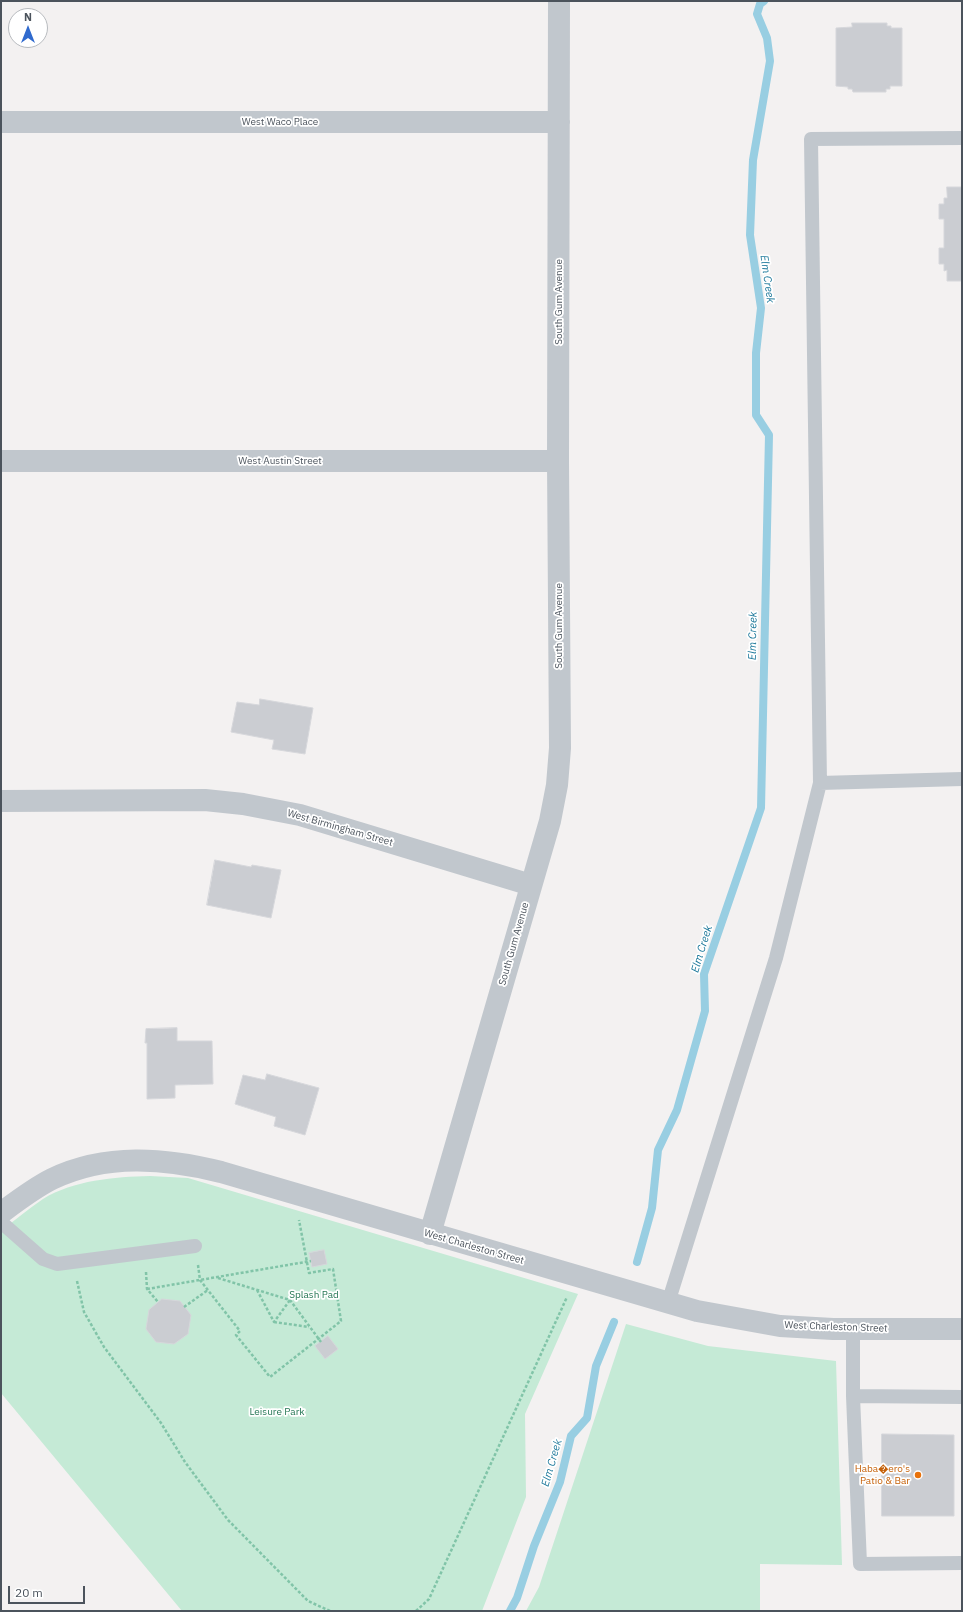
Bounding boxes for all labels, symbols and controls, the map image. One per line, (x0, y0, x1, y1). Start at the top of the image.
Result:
north arrow (8, 8, 48, 48)
text: N (24, 10, 32, 24)
street label: West Waco Place (242, 116, 318, 128)
water label: Elm Creek (757, 254, 777, 304)
street label: South Gum Avenue (553, 259, 565, 345)
street label: West Austin Street (238, 455, 322, 467)
street label: South Gum Avenue (553, 583, 565, 669)
water label: Elm Creek (746, 612, 760, 660)
street label: West Birmingham Street (286, 807, 394, 849)
street label: South Gum Avenue (496, 901, 532, 987)
water label: Elm Creek (689, 924, 715, 974)
street label: West Charleston Street (423, 1227, 525, 1267)
park label: Splash Pad (289, 1289, 339, 1301)
street label: West Charleston Street (784, 1319, 888, 1335)
park label: Leisure Park (249, 1406, 305, 1418)
water label: Elm Creek (539, 1438, 565, 1488)
place label: Haba�ero's Patio & Bar (855, 1463, 910, 1486)
marker: Haba�ero's Patio & Bar (913, 1470, 923, 1480)
scale bar (10, 1578, 87, 1604)
text: 20 m (15, 1585, 43, 1600)

